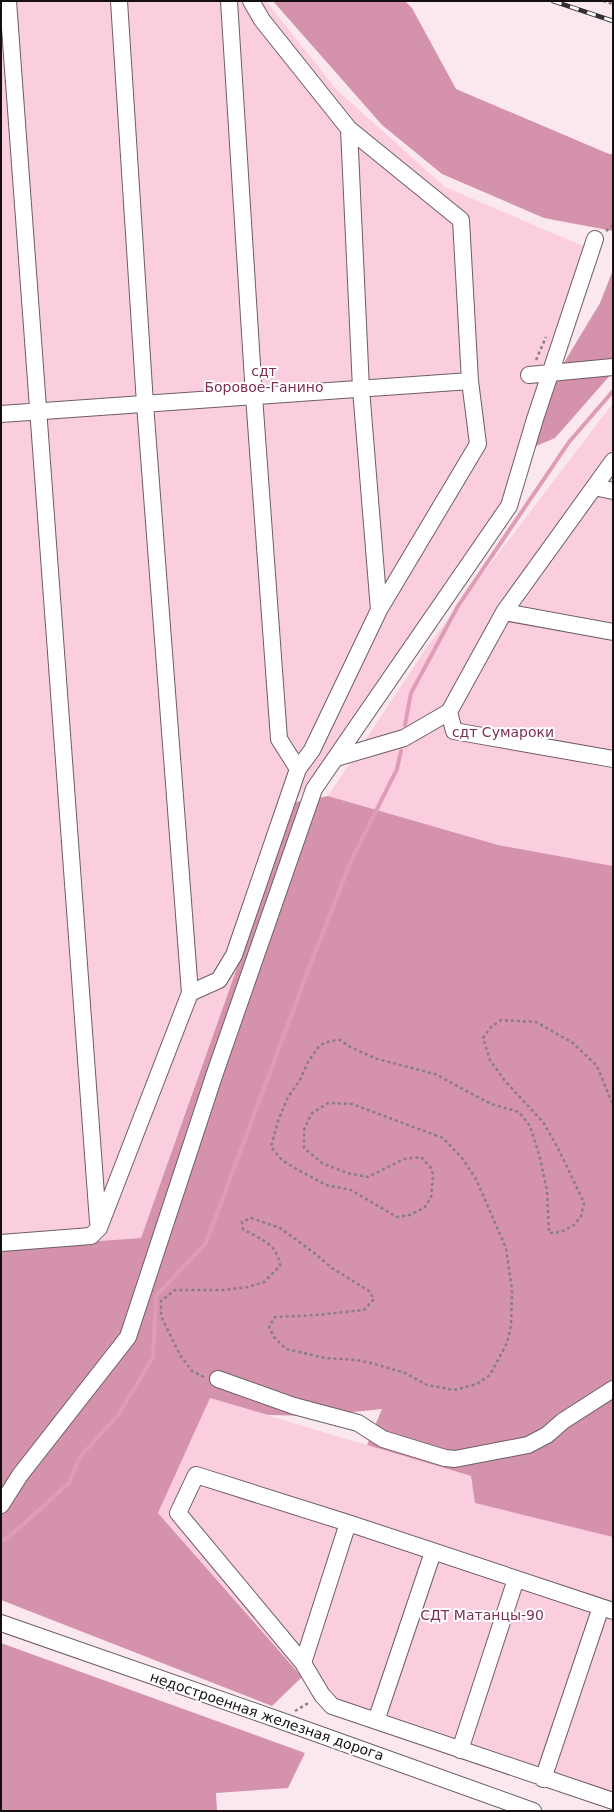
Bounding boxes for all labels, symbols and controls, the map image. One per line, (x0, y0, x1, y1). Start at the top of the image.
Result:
park label: сдт Боровое-Ганино (204, 363, 324, 395)
park label: сдт Сумароки (452, 724, 554, 740)
park label: СДТ Матанцы-90 (420, 1607, 544, 1623)
street label: недостроенная железная дорога (148, 1668, 386, 1764)

